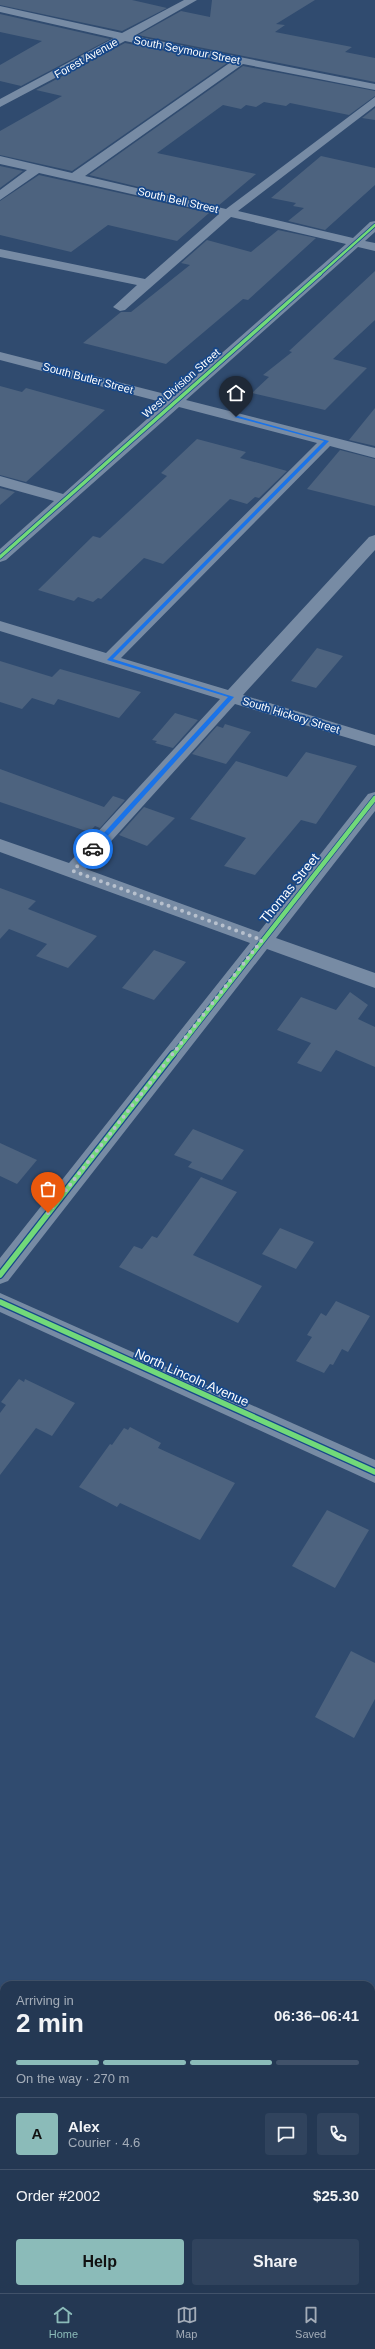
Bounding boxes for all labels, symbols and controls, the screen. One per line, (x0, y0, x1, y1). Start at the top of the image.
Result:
street label: South Seymour Street (133, 34, 241, 66)
street label: Forest Avenue (52, 36, 120, 80)
street label: South Bell Street (136, 185, 220, 215)
street label: West Division Street (140, 346, 222, 420)
street label: South Butler Street (42, 360, 134, 396)
pin (219, 376, 253, 417)
icon: home (225, 382, 247, 404)
street label: South Hickory Street (241, 695, 341, 735)
courier (73, 829, 113, 869)
icon: car (82, 838, 104, 860)
street label: Thomas Street (257, 850, 322, 926)
pin (31, 1172, 65, 1213)
icon: bag (37, 1178, 59, 1200)
street label: North Lincoln Avenue (132, 1346, 251, 1409)
text: Arriving in (16, 1993, 74, 2008)
text: 06:36–06:41 (274, 2007, 359, 2024)
text: 2 min (16, 2008, 84, 2038)
text: On the way · 270 m (16, 2071, 129, 2086)
button: chat (265, 2113, 307, 2155)
button: phone (317, 2113, 359, 2155)
text: Alex (68, 2118, 100, 2135)
text: A (32, 2125, 42, 2142)
text: Courier · 4.6 (68, 2135, 140, 2150)
text: Order #2002 (16, 2187, 100, 2204)
text: $25.30 (313, 2187, 359, 2204)
button: Help (16, 2239, 184, 2285)
button: Share (192, 2239, 359, 2285)
tab: Home (49, 2304, 78, 2340)
tab: Map (176, 2304, 198, 2340)
tab: Saved (295, 2304, 326, 2340)

